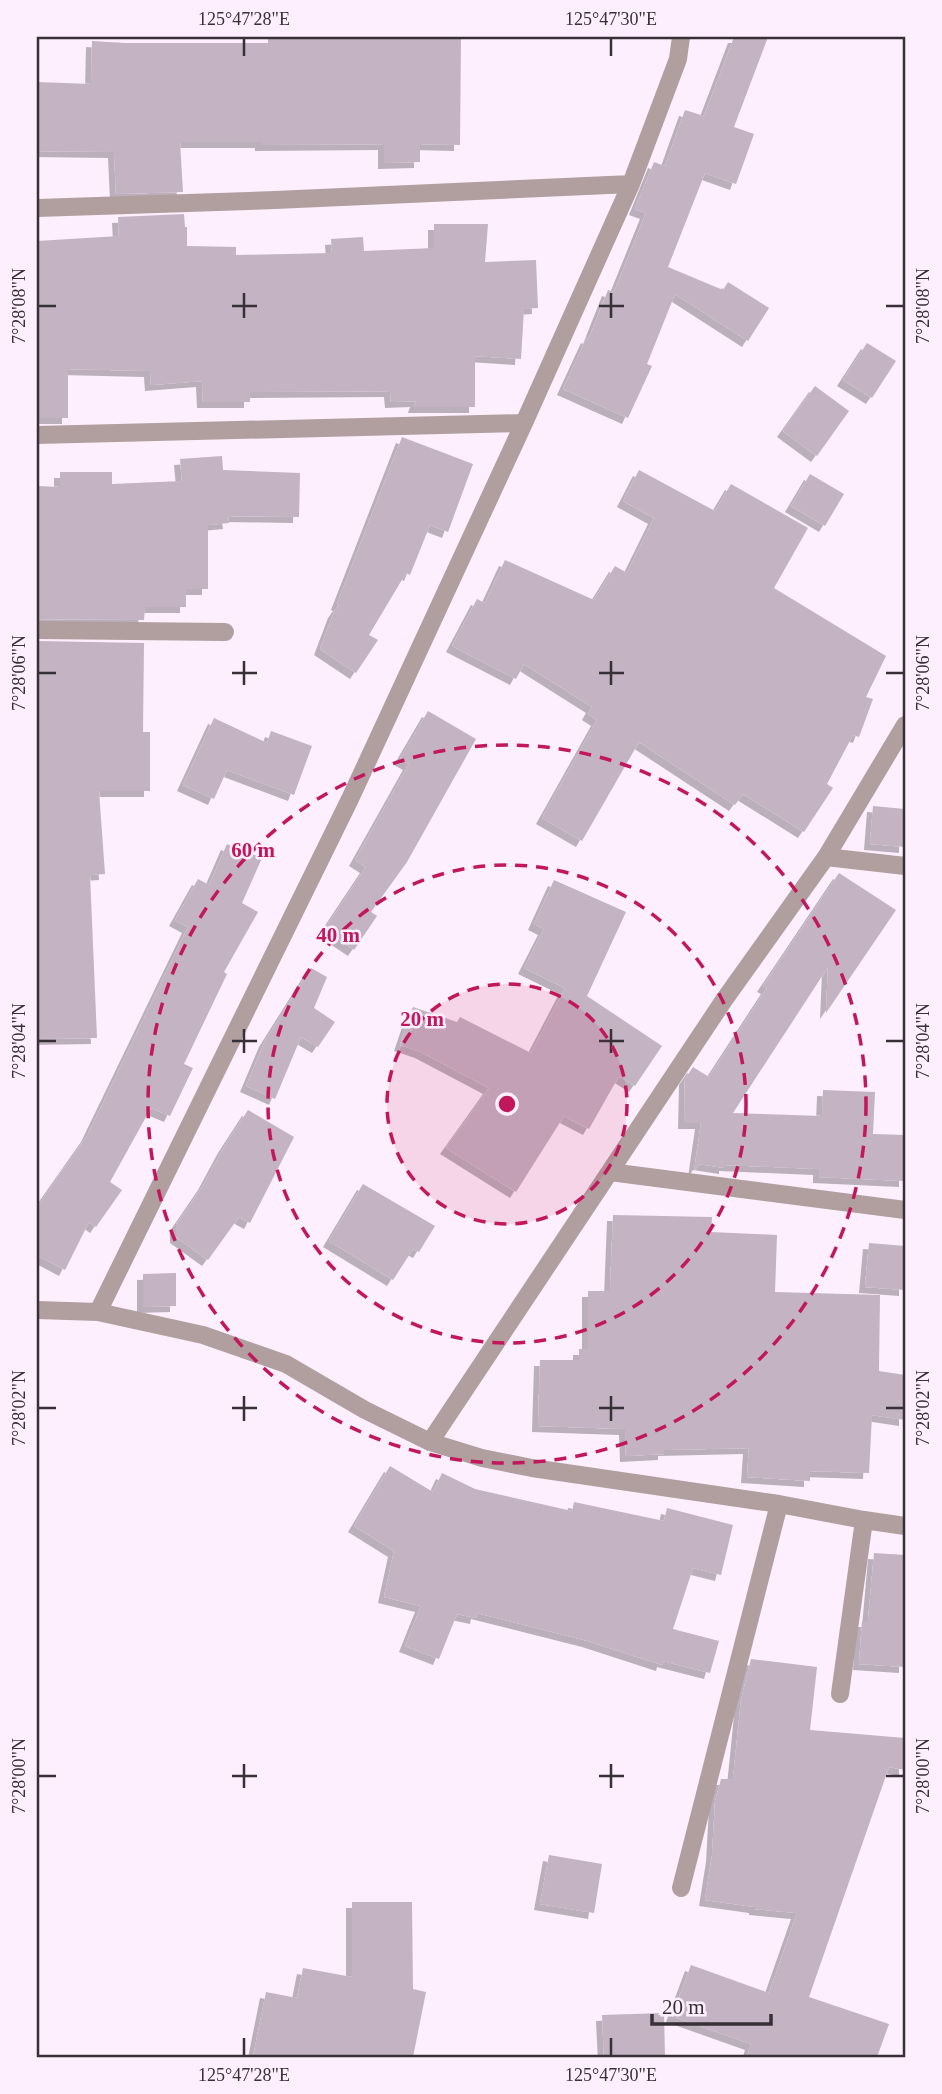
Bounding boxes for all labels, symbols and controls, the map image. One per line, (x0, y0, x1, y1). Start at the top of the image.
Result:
text: 125°47'28"E (198, 9, 290, 29)
text: 125°47'30"E (565, 9, 657, 29)
text: 7°28'08"N (9, 268, 29, 344)
text: 7°28'08"N (913, 268, 933, 344)
text: 7°28'06"N (9, 635, 29, 711)
text: 7°28'06"N (913, 635, 933, 711)
text: 60 m (231, 838, 275, 862)
text: 40 m (316, 923, 360, 947)
text: 7°28'04"N (9, 1003, 29, 1079)
text: 7°28'04"N (913, 1003, 933, 1079)
text: 20 m (400, 1007, 444, 1031)
centre of rings (495, 1092, 519, 1116)
text: 7°28'02"N (9, 1370, 29, 1446)
text: 7°28'02"N (913, 1370, 933, 1446)
text: 7°28'00"N (9, 1738, 29, 1814)
text: 7°28'00"N (913, 1738, 933, 1814)
scale bar (652, 1982, 771, 2026)
text: 20 m (662, 1995, 705, 2019)
text: 125°47'28"E (198, 2065, 290, 2085)
text: 125°47'30"E (565, 2065, 657, 2085)

